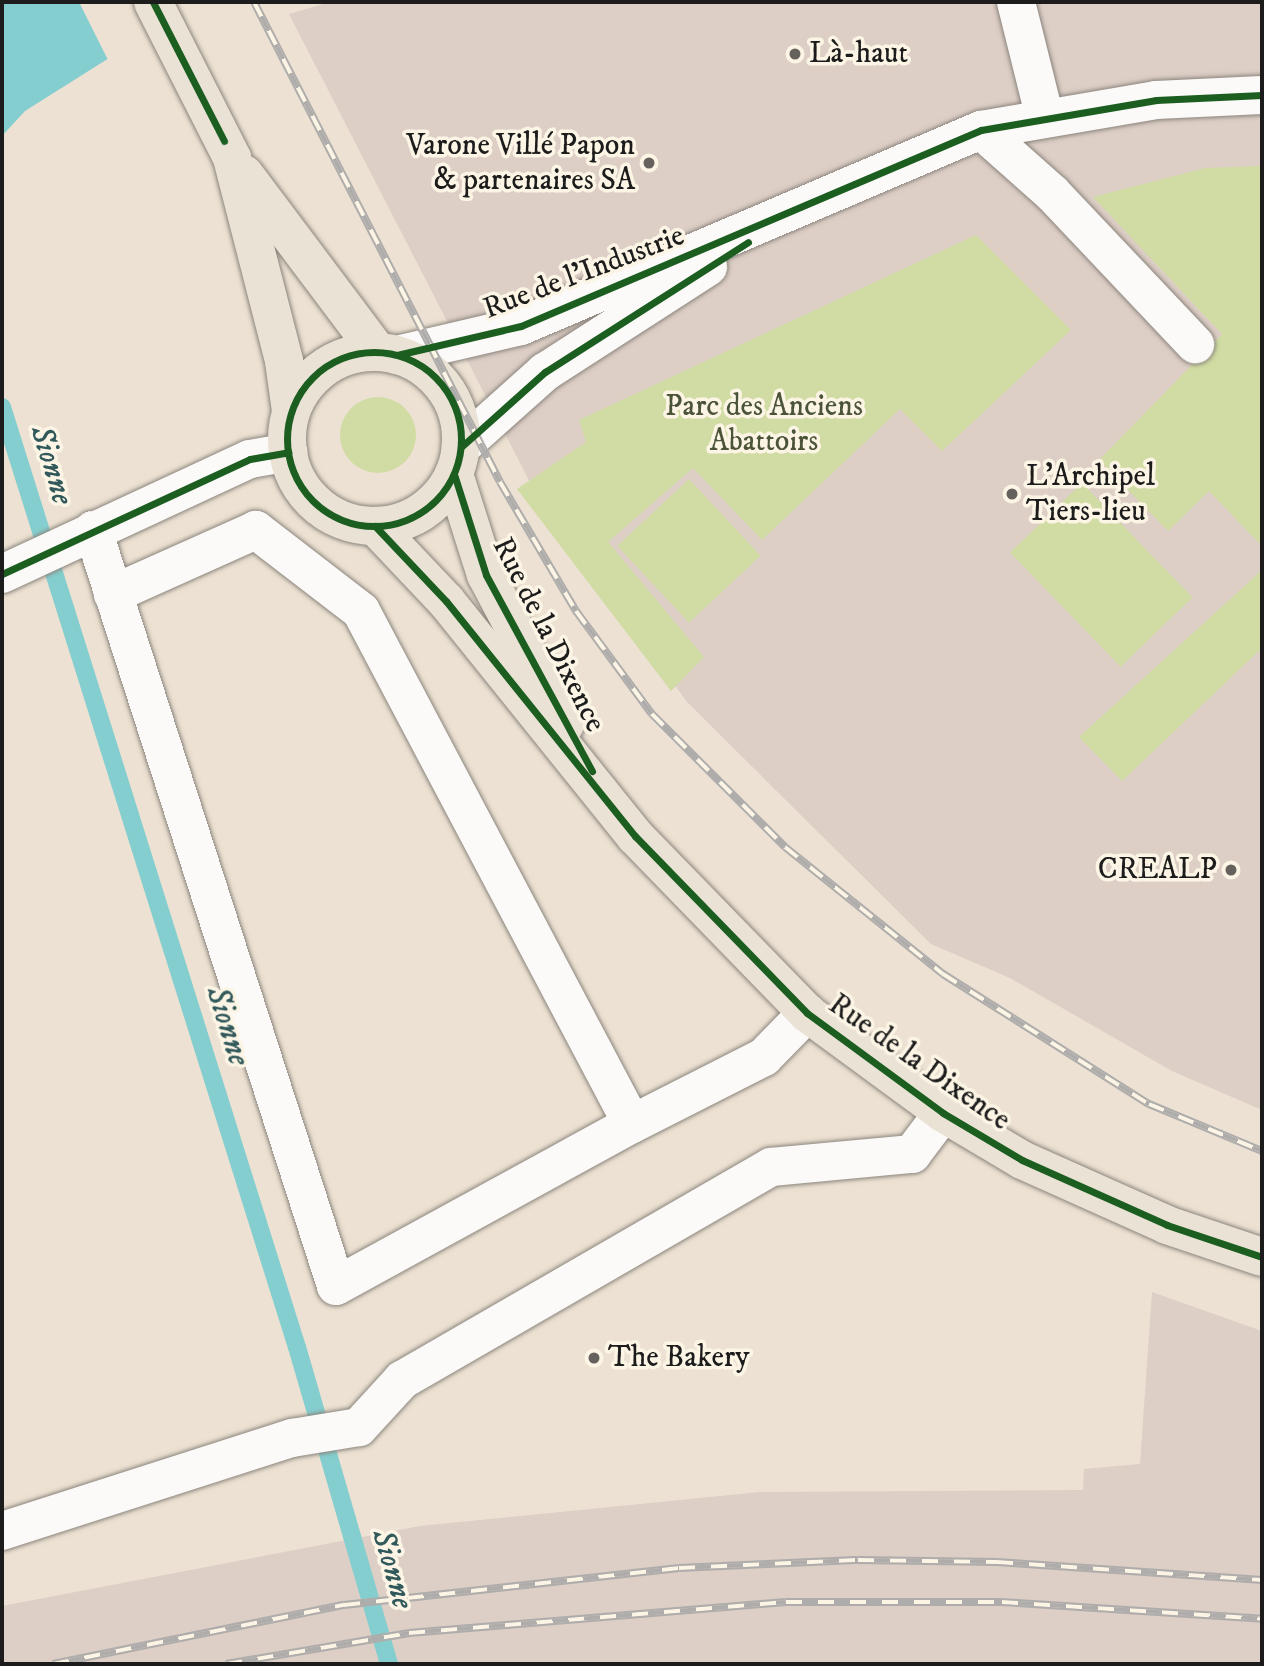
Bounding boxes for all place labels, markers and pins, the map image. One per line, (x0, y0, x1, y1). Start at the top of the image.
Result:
place label: Là-haut (809, 36, 908, 72)
marker: Là-haut (787, 46, 803, 62)
place label: Varone Villé Papon & partenaires SA (406, 128, 635, 198)
marker: Varone Villé Papon & partenaires SA (641, 155, 657, 171)
place label: L'Archipel Tiers-lieu (1026, 459, 1155, 530)
marker: L'Archipel Tiers-lieu (1004, 486, 1020, 502)
place label: CREALP (1098, 852, 1217, 888)
marker: CREALP (1223, 862, 1239, 878)
place label: The Bakery (608, 1340, 749, 1376)
marker: The Bakery (586, 1350, 602, 1366)

